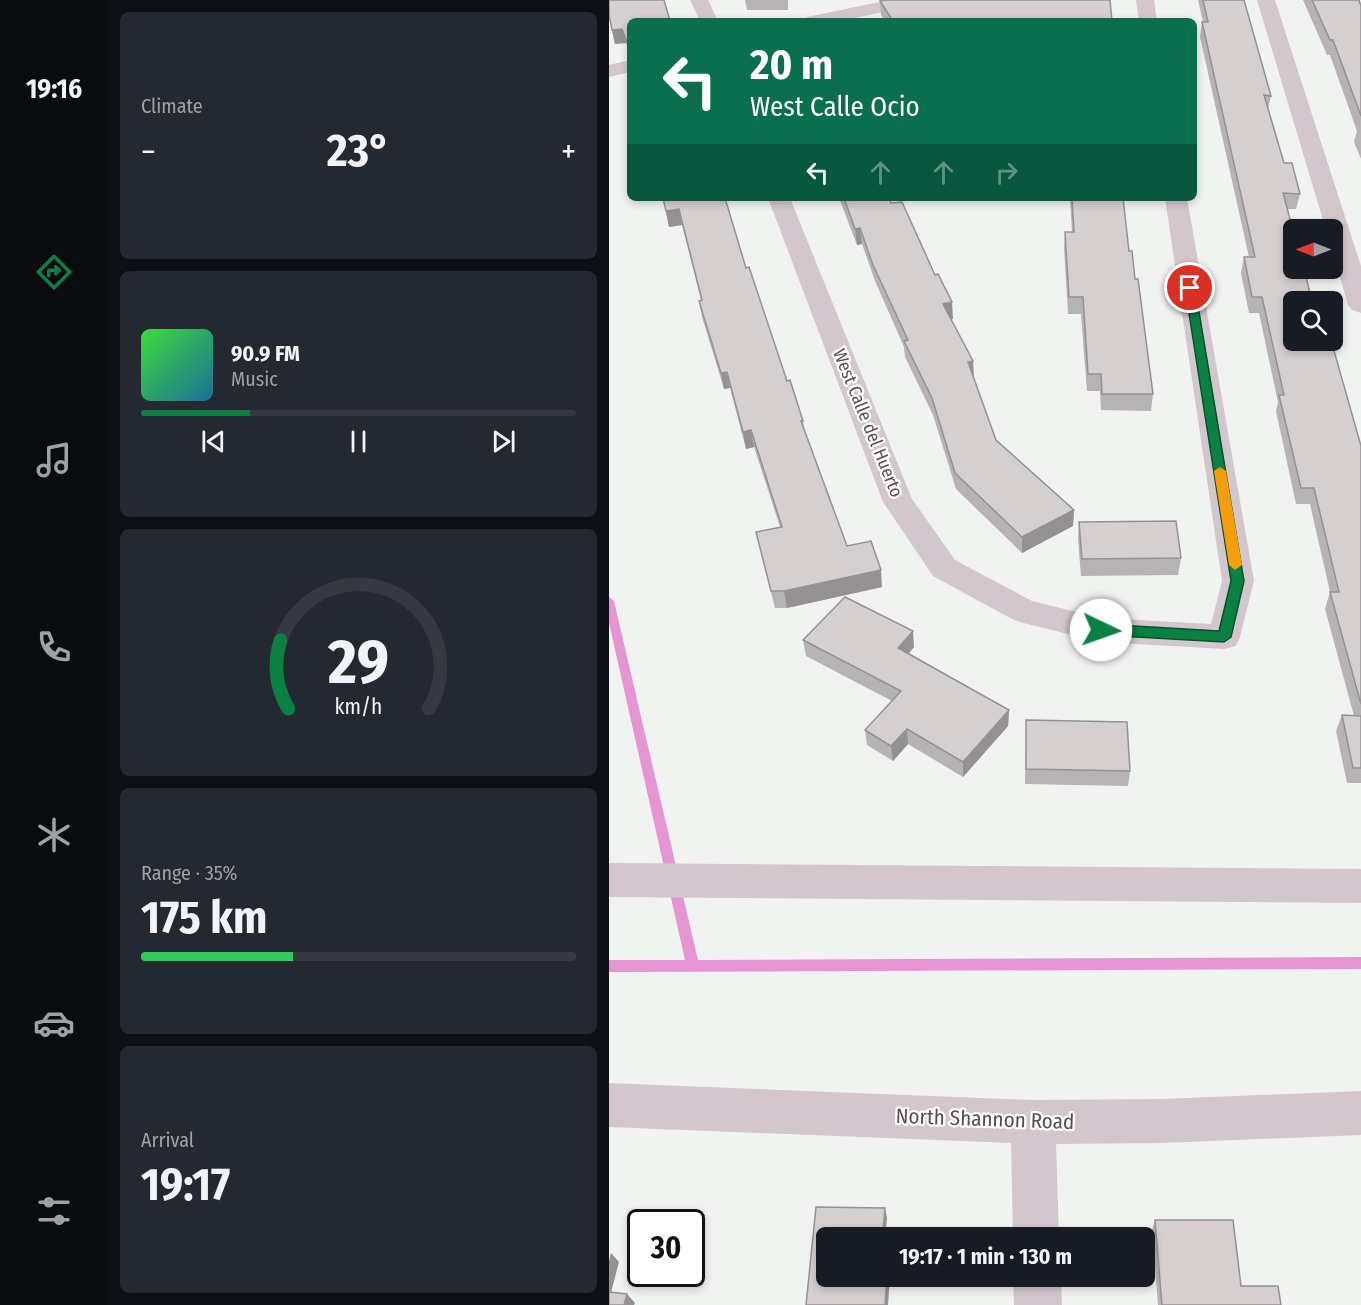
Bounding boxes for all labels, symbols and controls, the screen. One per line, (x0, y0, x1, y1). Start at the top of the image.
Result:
text: 20 m (750, 40, 833, 90)
icon: left (651, 42, 729, 120)
text: 19:16 (26, 73, 82, 105)
text: West Calle Ocio (750, 91, 920, 123)
text: Climate (141, 94, 203, 118)
text: 23° (327, 124, 390, 178)
text: − (141, 132, 156, 172)
text: + (561, 132, 576, 172)
icon: left (801, 156, 834, 189)
icon: ahead (864, 156, 897, 189)
icon: ahead (927, 156, 960, 189)
icon: right (990, 156, 1023, 189)
north arrow (1283, 219, 1343, 279)
map controls (1283, 219, 1343, 351)
icon: directions (33, 251, 75, 293)
pin (1164, 262, 1215, 313)
icon: arrive (1173, 271, 1206, 304)
button: search (1283, 291, 1343, 351)
text: 90.9 FM (231, 340, 300, 367)
street label: West Calle del Huerto (828, 346, 908, 500)
text: Music (231, 367, 278, 391)
icon: previous (197, 425, 230, 458)
icon: pause (342, 425, 375, 458)
icon: next (487, 425, 520, 458)
icon: music (33, 439, 75, 481)
position arrow (1069, 598, 1133, 662)
icon: phone (33, 626, 75, 668)
text: 29 (327, 626, 389, 701)
text: km/h (335, 695, 382, 721)
icon: climate (33, 814, 75, 856)
text: Range · 35% (141, 861, 237, 885)
text: 175 km (141, 891, 267, 945)
icon: car (33, 1002, 75, 1044)
street label: North Shannon Road (895, 1103, 1075, 1135)
text: Arrival (141, 1128, 194, 1152)
text: 19:17 (141, 1158, 230, 1212)
icon: filters (33, 1190, 75, 1232)
speed limit sign: 30 (627, 1209, 705, 1287)
text: 19:17 · 1 min · 130 m (899, 1243, 1072, 1270)

